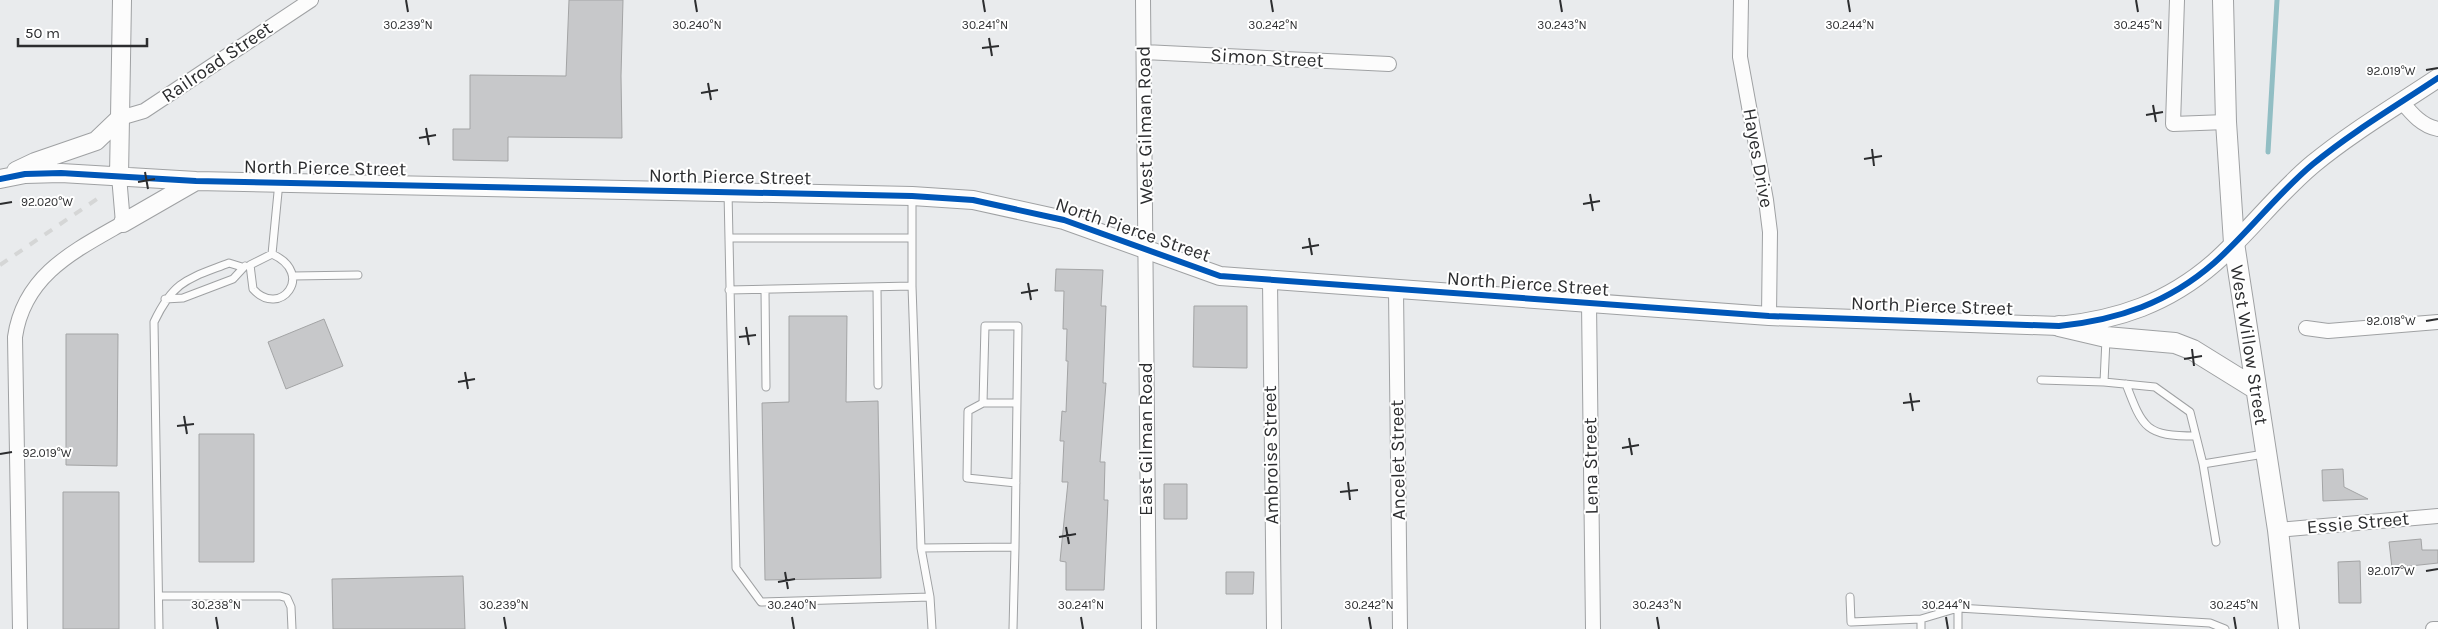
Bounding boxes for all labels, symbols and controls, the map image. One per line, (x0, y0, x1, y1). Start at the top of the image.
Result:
scale bar (18, 15, 146, 47)
street label: Railroad Street (157, 17, 277, 107)
text: 30.239°N (383, 18, 433, 32)
text: 30.240°N (672, 18, 722, 32)
text: 30.241°N (962, 18, 1008, 32)
text: 30.242°N (1248, 18, 1298, 32)
text: 30.243°N (1537, 18, 1587, 32)
text: 30.244°N (1825, 18, 1875, 32)
text: 30.245°N (2113, 18, 2163, 32)
text: 50 m (25, 24, 60, 42)
street label: Simon Street (1210, 44, 1324, 72)
street label: West Gilman Road (1133, 45, 1157, 205)
text: 92.019°W (2367, 64, 2416, 78)
street label: Hayes Drive (1738, 107, 1778, 209)
street label: North Pierce Street (244, 156, 406, 180)
street label: North Pierce Street (649, 165, 811, 189)
street label: North Pierce Street (1053, 193, 1213, 267)
text: 92.020°W (21, 195, 73, 209)
street label: West Willow Street (2225, 263, 2273, 427)
street label: North Pierce Street (1446, 267, 1610, 301)
street label: North Pierce Street (1850, 292, 2014, 320)
text: 92.018°W (2366, 314, 2416, 328)
street label: East Gilman Road (1135, 362, 1157, 516)
street label: Ambroise Street (1259, 385, 1283, 525)
street label: Ancelet Street (1386, 399, 1410, 521)
street label: Lena Street (1579, 417, 1603, 515)
text: 92.019°W (23, 446, 72, 460)
street label: Essie Street (2306, 508, 2410, 538)
text: 92.017°W (2367, 564, 2415, 578)
text: 30.238°N (191, 598, 241, 612)
text: 30.239°N (479, 598, 529, 612)
text: 30.240°N (767, 598, 817, 612)
text: 30.241°N (1058, 598, 1104, 612)
text: 30.242°N (1344, 598, 1394, 612)
text: 30.243°N (1632, 598, 1682, 612)
text: 30.244°N (1921, 598, 1971, 612)
text: 30.245°N (2209, 598, 2259, 612)

